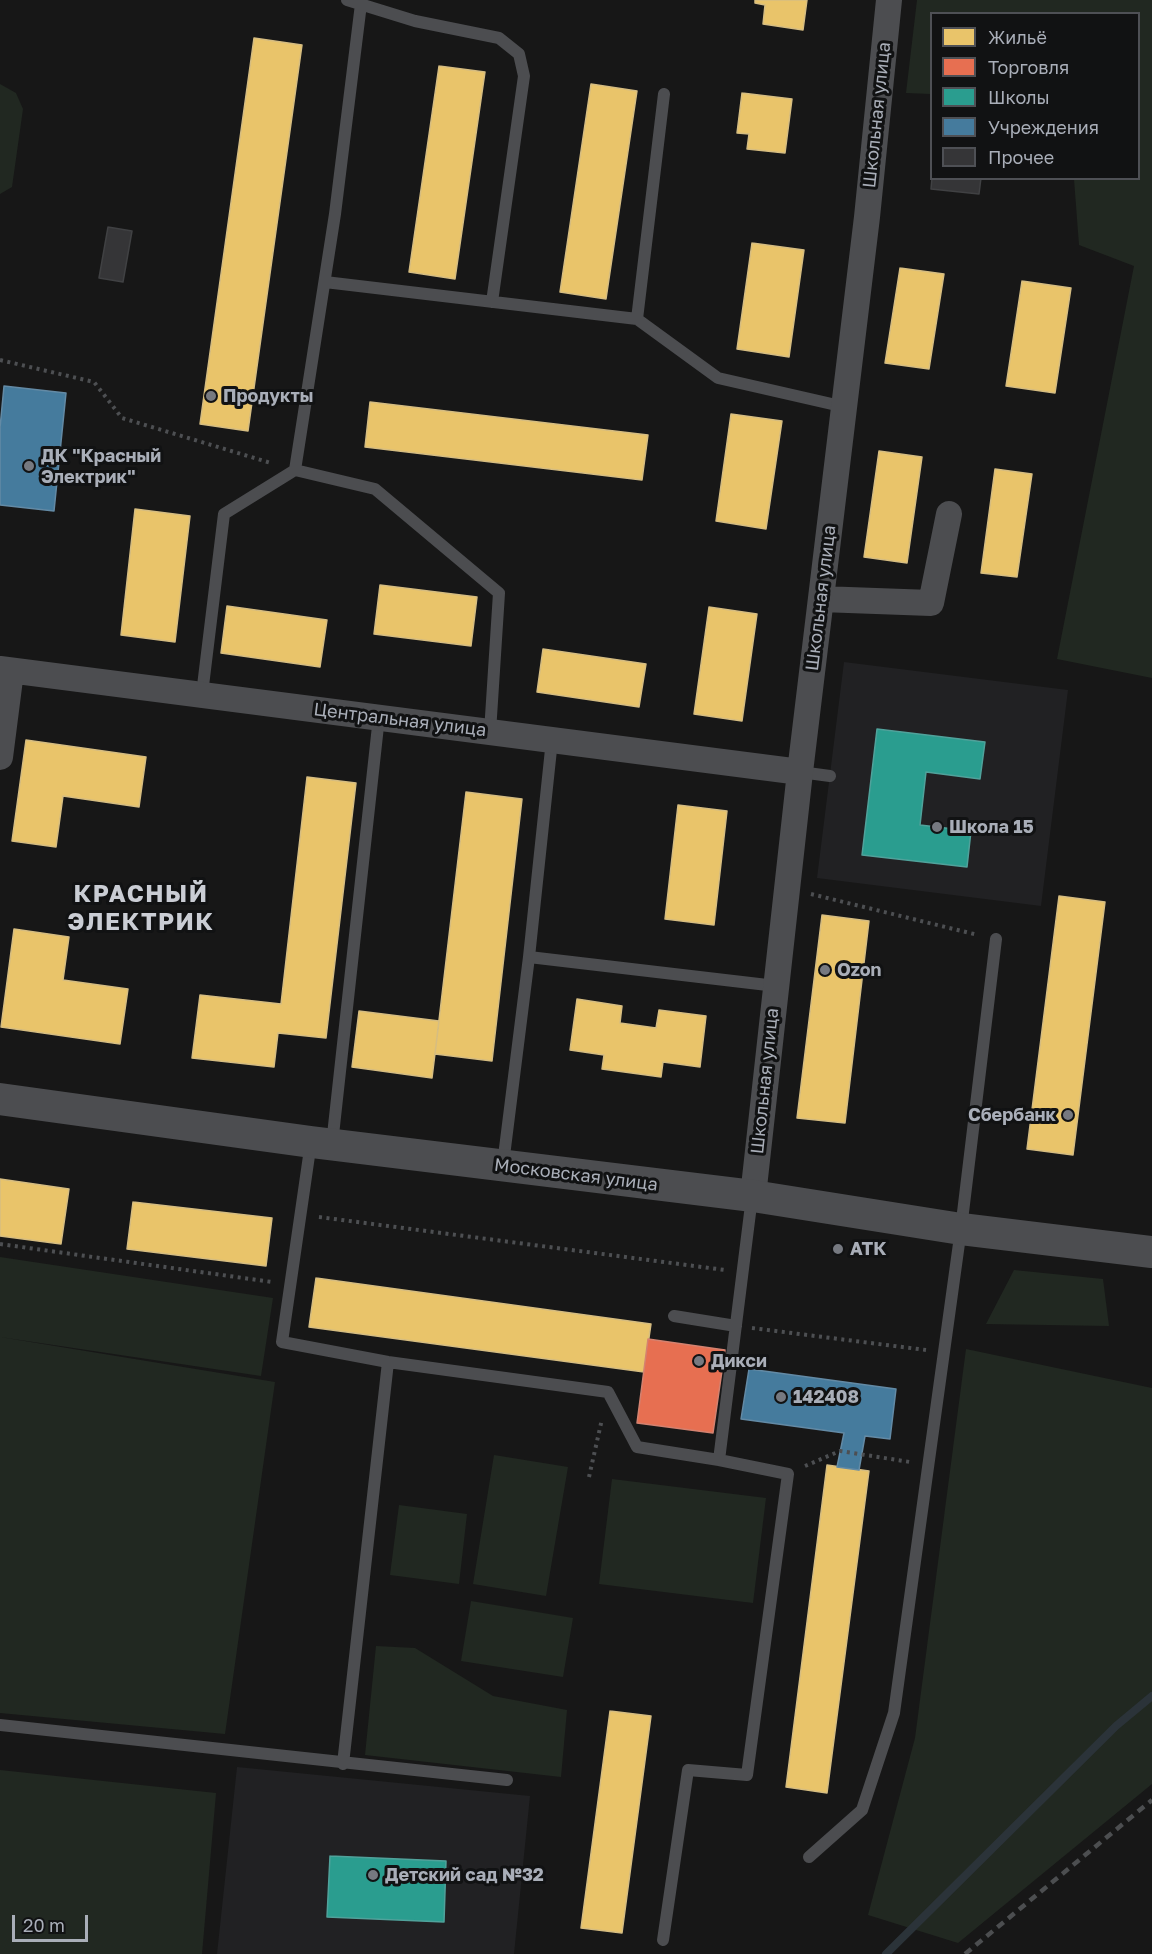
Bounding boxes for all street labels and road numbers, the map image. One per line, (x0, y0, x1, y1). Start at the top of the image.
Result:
street label: Школьная улица (859, 41, 895, 189)
street label: Школьная улица (801, 524, 841, 672)
street label: Центральная улица (312, 699, 488, 741)
street label: Школьная улица (747, 1007, 783, 1155)
street label: Московская улица (493, 1154, 659, 1196)

